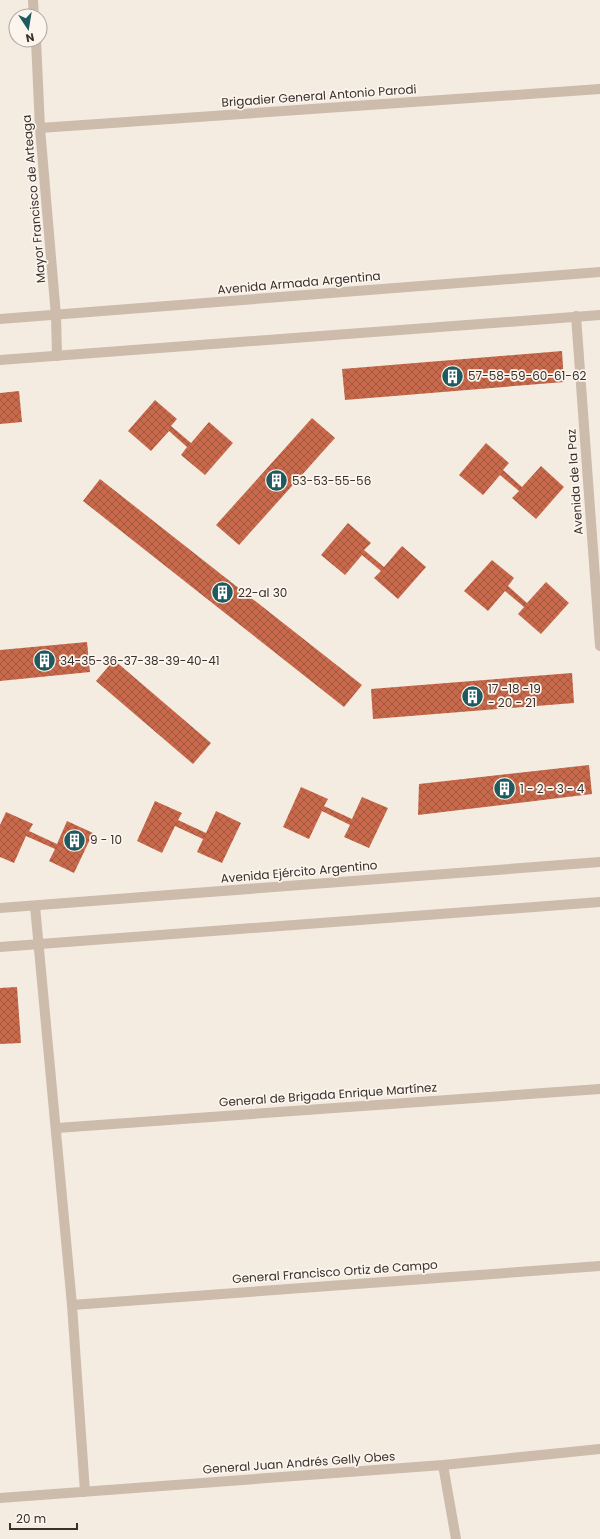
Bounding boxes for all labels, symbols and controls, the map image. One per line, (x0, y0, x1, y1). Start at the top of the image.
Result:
north arrow (8, 8, 48, 48)
text: N (24, 29, 36, 46)
street label: Brigadier General Antonio Parodi (221, 80, 417, 111)
street label: Mayor Francisco de Arteaga (18, 114, 49, 284)
street label: Avenida Armada Argentina (217, 267, 381, 298)
building icon: 57-58-59-60-61-62 (440, 363, 466, 389)
place label: 57-58-59-60-61-62 (468, 367, 587, 384)
street label: Avenida de la Paz (562, 429, 587, 535)
building icon: 53-53-55-56 (263, 468, 289, 494)
place label: 53-53-55-56 (292, 472, 371, 489)
building icon: 22-al 30 (209, 580, 235, 606)
place label: 22-al 30 (238, 584, 287, 601)
building icon: 34-35-36-37-38-39-40-41 (31, 648, 57, 674)
place label: 34-35-36-37-38-39-40-41 (60, 652, 220, 669)
place label: 17 -18 -19 - 20 - 21 (488, 680, 541, 711)
building icon: 17 -18 -19 - 20 - 21 (460, 683, 486, 709)
building icon: 1 - 2 - 3 - 4 (492, 776, 518, 802)
place label: 1 - 2 - 3 - 4 (520, 780, 585, 797)
building icon: 9 - 10 (61, 827, 87, 853)
place label: 9 - 10 (90, 831, 122, 848)
street label: Avenida Ejército Argentino (220, 856, 378, 887)
street label: General de Brigada Enrique Martínez (218, 1078, 437, 1111)
street label: General Francisco Ortiz de Campo (232, 1256, 439, 1287)
street label: General Juan Andrés Gelly Obes (202, 1447, 396, 1478)
scale bar (10, 1505, 77, 1531)
text: 20 m (16, 1510, 46, 1527)

